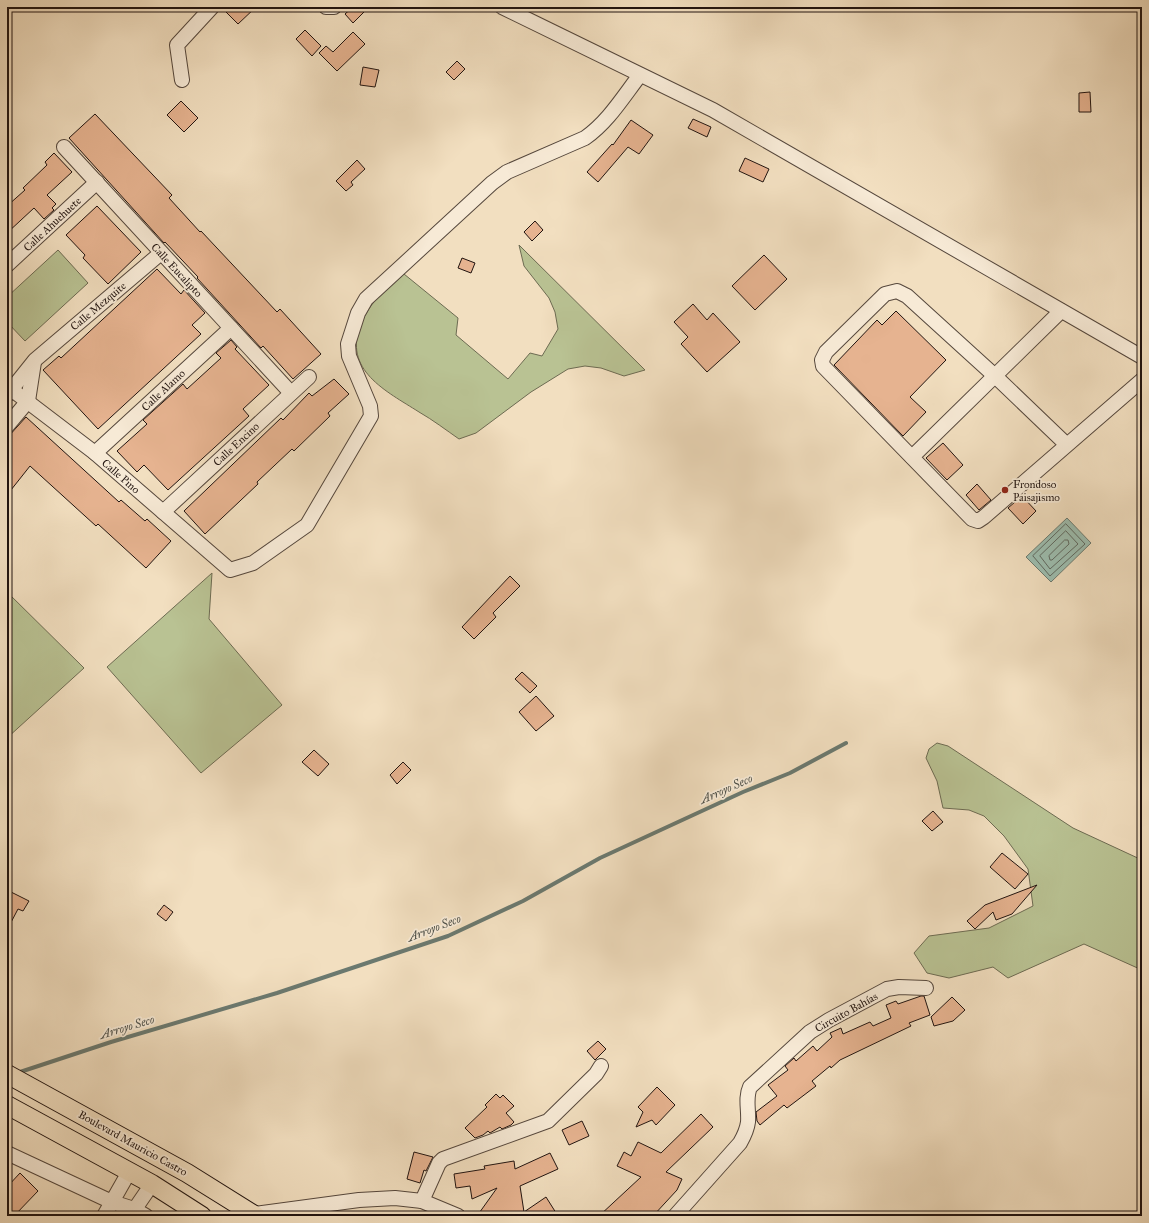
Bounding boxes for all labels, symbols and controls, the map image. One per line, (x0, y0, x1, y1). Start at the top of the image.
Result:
street label: Calle Ahuehuete (21, 194, 84, 254)
street label: Calle Eucalipto (148, 241, 205, 300)
street label: Calle Mezquite (68, 279, 130, 334)
street label: Calle Alamo (139, 367, 188, 414)
street label: Calle Encino (211, 420, 262, 469)
street label: Calle Pino (99, 456, 143, 497)
place label: Frondoso Paisajismo (1013, 478, 1060, 504)
marker: Frondoso Paisajismo (1000, 485, 1010, 495)
water label: Arroyo Seco (696, 771, 755, 808)
water label: Arroyo Seco (403, 911, 463, 945)
street label: Circuito Bahías (813, 990, 880, 1035)
water label: Arroyo Seco (96, 1012, 156, 1043)
street label: Boulevard Mauricio Castro (76, 1108, 190, 1179)

